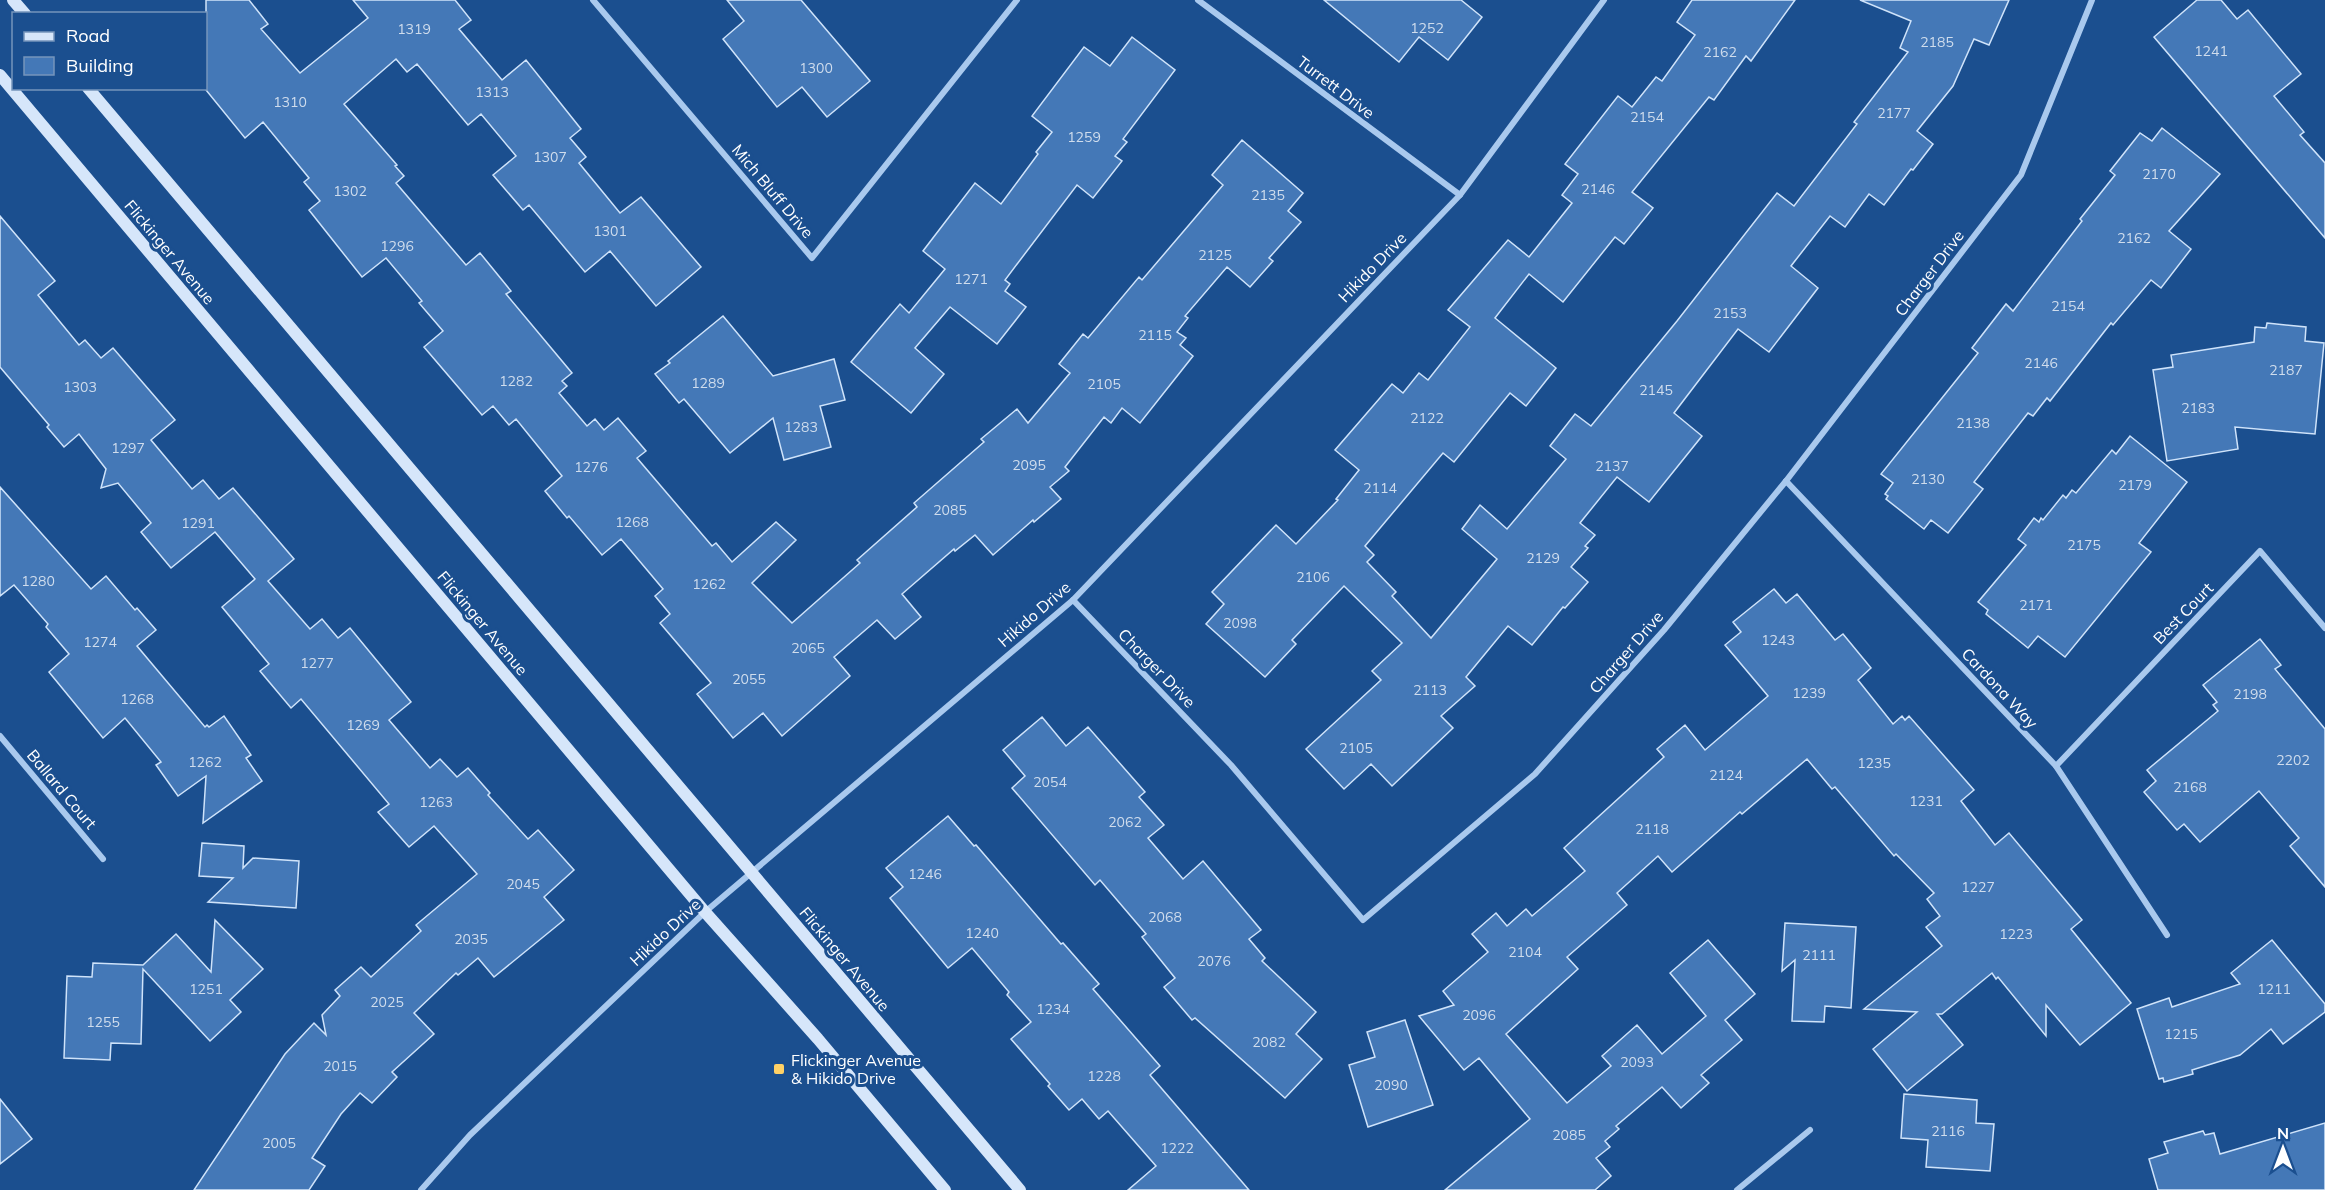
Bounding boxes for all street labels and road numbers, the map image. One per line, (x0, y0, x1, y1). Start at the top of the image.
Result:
street label: Turrett Drive (1293, 51, 1379, 123)
street label: Mich Bluff Drive (728, 140, 818, 242)
street label: Flickinger Avenue (121, 196, 219, 308)
street label: Charger Drive (1890, 226, 1968, 320)
street label: Hikido Drive (1334, 228, 1410, 306)
street label: Flickinger Avenue (434, 567, 532, 679)
street label: Hikido Drive (994, 577, 1074, 651)
street label: Best Court (2149, 578, 2217, 648)
street label: Charger Drive (1585, 607, 1667, 697)
street label: Charger Drive (1114, 624, 1200, 712)
street label: Cardona Way (1958, 644, 2043, 733)
street label: Ballard Court (23, 745, 101, 833)
street label: Hikido Drive (625, 894, 705, 970)
street label: Flickinger Avenue (796, 903, 894, 1015)

